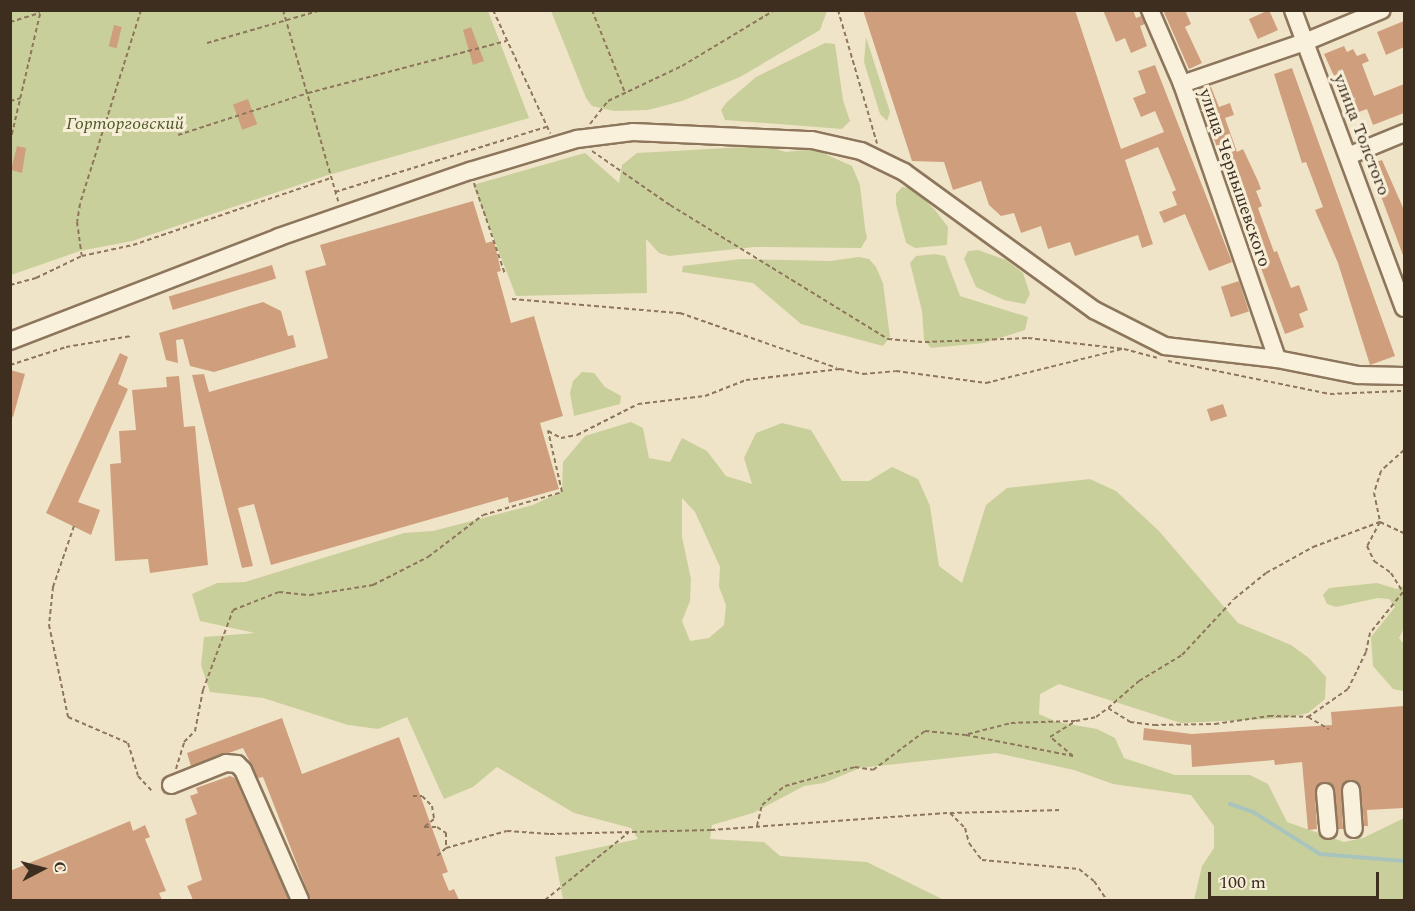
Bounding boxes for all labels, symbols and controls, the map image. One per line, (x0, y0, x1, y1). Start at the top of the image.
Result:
street label: улица Толстого (1328, 71, 1394, 199)
street label: улица Чернышевского (1193, 86, 1275, 270)
park label: Горторговский (66, 113, 184, 135)
north arrow (12, 839, 72, 899)
text: С (47, 860, 72, 874)
scale bar (1211, 860, 1382, 898)
text: 100 m (1219, 869, 1266, 896)

